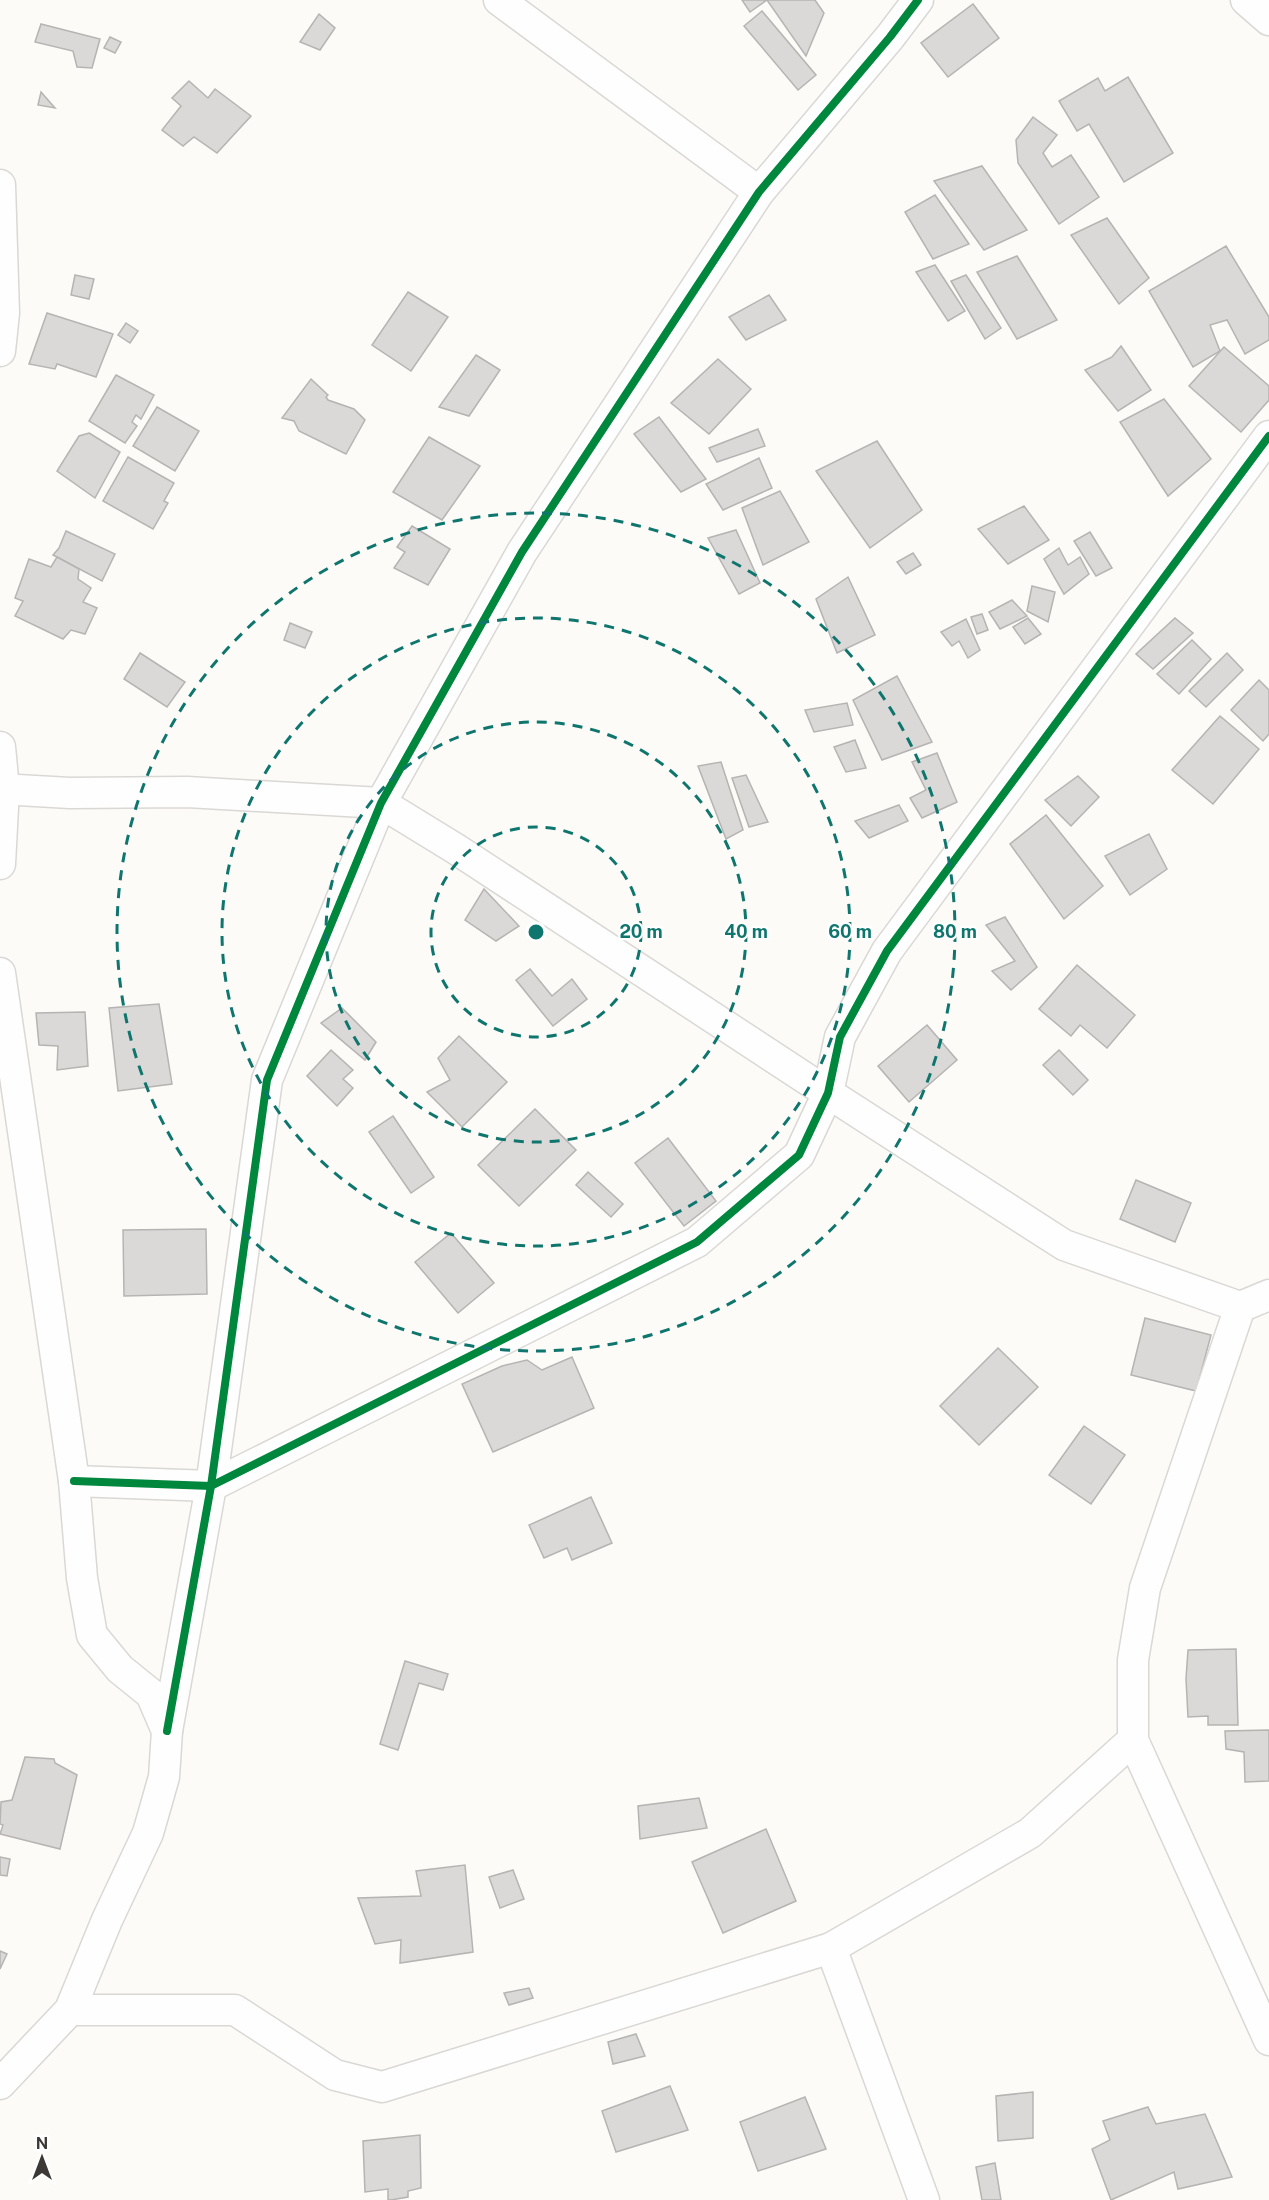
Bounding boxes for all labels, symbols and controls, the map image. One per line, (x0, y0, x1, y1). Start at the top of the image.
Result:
text: 20 m (619, 921, 663, 942)
text: 40 m (724, 921, 768, 942)
text: 60 m (828, 921, 872, 942)
text: 80 m (933, 921, 977, 942)
centre of rings (526, 922, 546, 942)
north arrow (12, 2128, 72, 2188)
text: N (36, 2134, 48, 2153)

